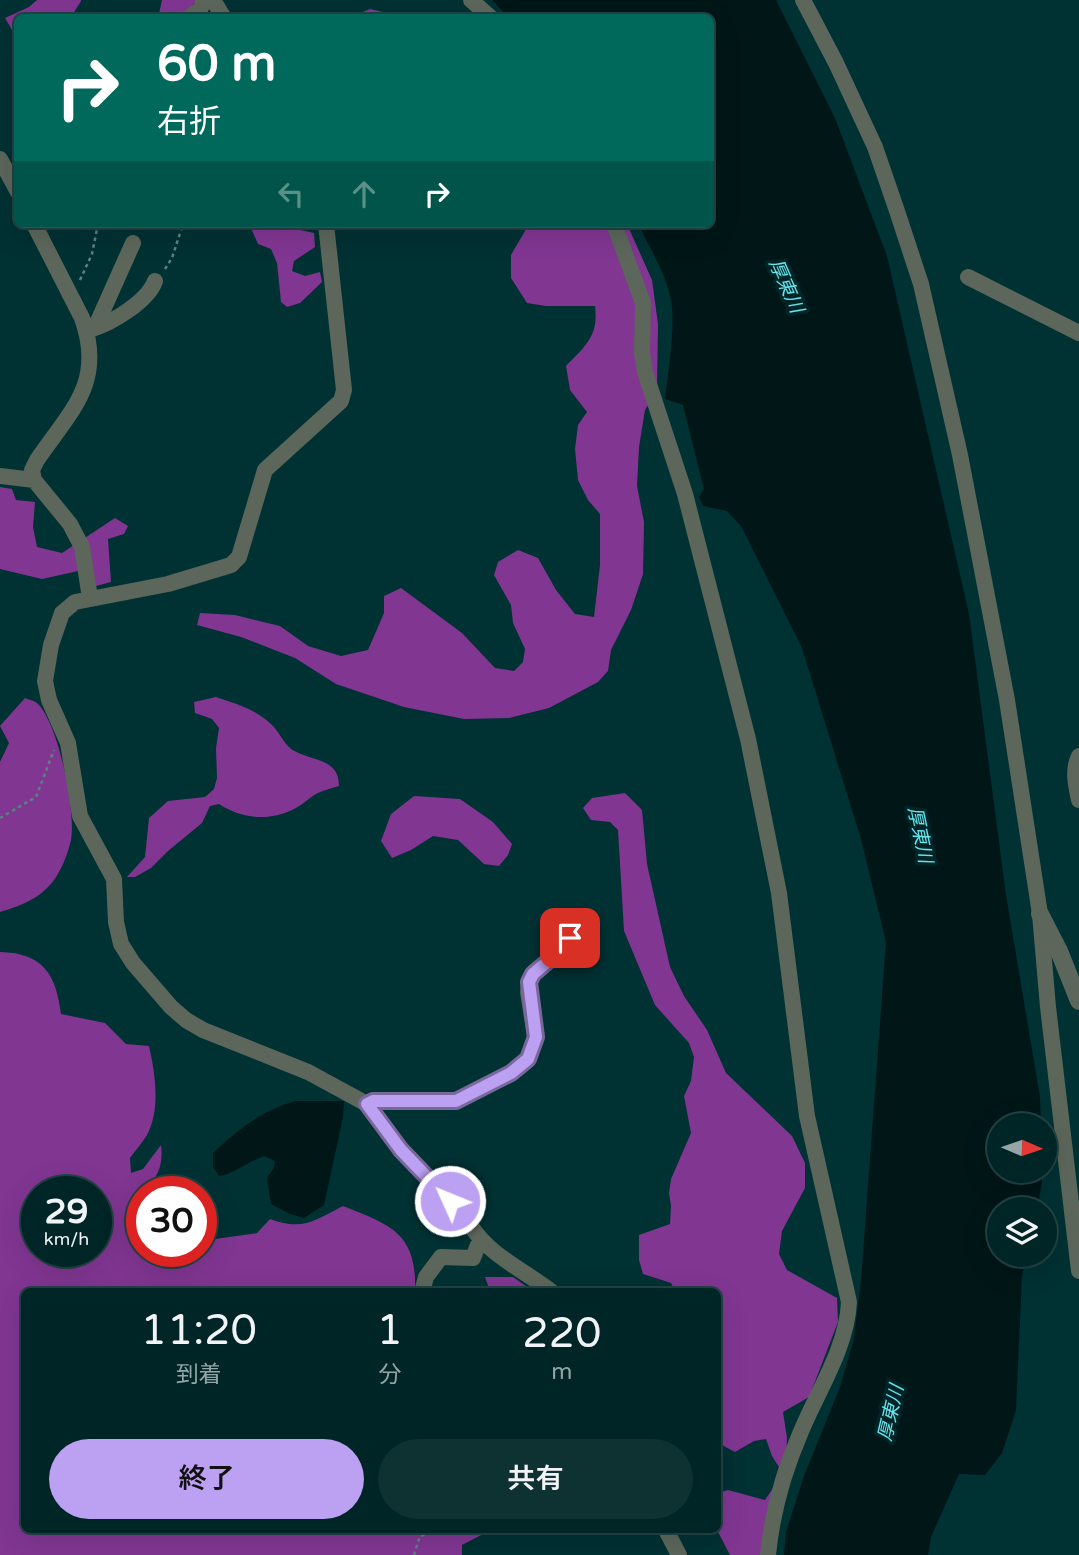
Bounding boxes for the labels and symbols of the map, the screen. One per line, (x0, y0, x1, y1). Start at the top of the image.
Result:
water label: 厚東川 (764, 255, 808, 318)
water label: 厚東川 (903, 805, 937, 867)
pin (540, 908, 600, 968)
north arrow (987, 1113, 1057, 1183)
position arrow (413, 1164, 487, 1238)
speed limit sign: 30 (126, 1176, 217, 1267)
water label: 厚東川 (874, 1381, 909, 1443)

